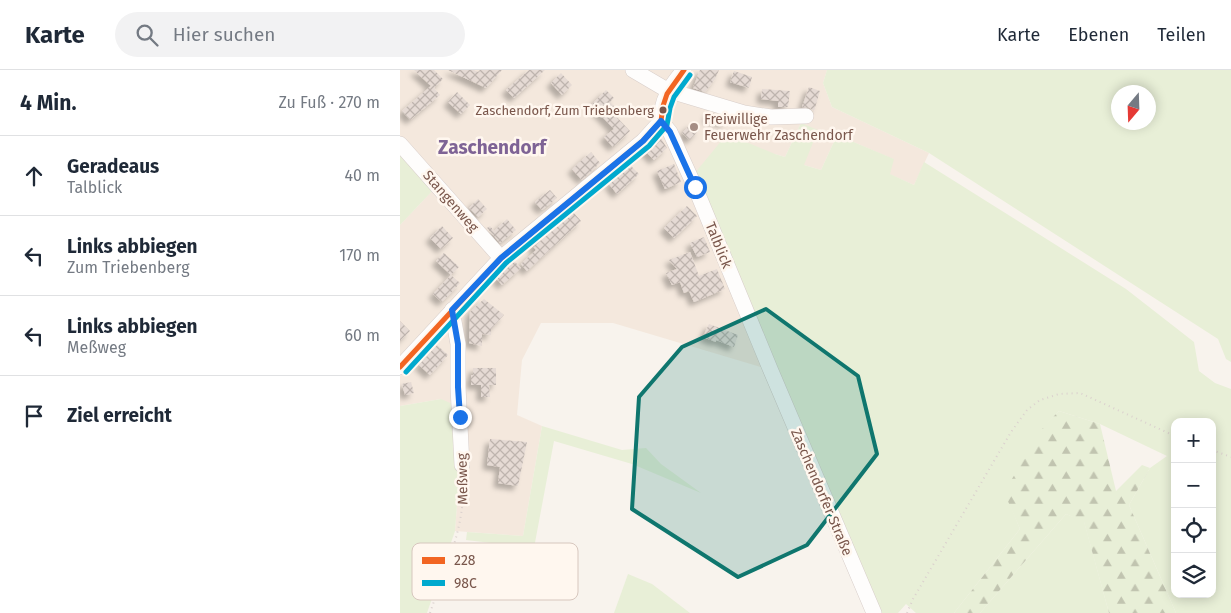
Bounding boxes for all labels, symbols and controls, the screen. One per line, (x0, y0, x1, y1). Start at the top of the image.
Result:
search box (115, 12, 465, 57)
text: Karte (25, 21, 85, 49)
icon: search (133, 21, 161, 49)
text: Hier suchen (173, 23, 275, 46)
text: Karte (997, 24, 1040, 46)
text: Ebenen (1068, 24, 1129, 46)
text: Teilen (1157, 24, 1206, 46)
north arrow (1111, 85, 1156, 130)
text: 4 Min. (20, 90, 76, 116)
text: Zu Fuß · 270 m (278, 93, 380, 112)
place label: Zaschendorf, Zum Triebenberg (476, 103, 654, 118)
marker: Zaschendorf, Zum Triebenberg (658, 105, 668, 115)
place label: Freiwillige Feuerwehr Zaschendorf (704, 111, 854, 144)
marker: Freiwillige Feuerwehr Zaschendorf (688, 121, 700, 133)
district label: Zaschendorf (438, 136, 548, 159)
text: Geradeaus (67, 155, 159, 178)
icon: ahead (20, 162, 48, 190)
text: 40 m (345, 166, 380, 185)
street label: Stangenweg (419, 167, 483, 236)
route start (684, 176, 707, 199)
text: Talblick (67, 178, 122, 197)
street label: Talblick (702, 220, 736, 272)
text: Links abbiegen (67, 235, 198, 258)
icon: left (20, 242, 48, 270)
text: 170 m (339, 246, 380, 265)
text: Zum Triebenberg (67, 258, 190, 277)
text: Links abbiegen (67, 315, 198, 338)
icon: left (20, 322, 48, 350)
text: 60 m (345, 326, 380, 345)
text: Meßweg (67, 338, 126, 357)
icon: arrive (20, 402, 48, 430)
text: Ziel erreicht (67, 404, 172, 427)
route end (449, 406, 472, 429)
map controls (1171, 418, 1216, 598)
button: + (1171, 418, 1216, 463)
street label: Zaschendorfer Straße (787, 426, 856, 558)
street label: Meßweg (454, 452, 471, 505)
button: − (1171, 463, 1216, 508)
button: locate (1171, 508, 1216, 553)
legend (412, 543, 578, 600)
text: 228 (454, 552, 476, 569)
button: layers (1171, 553, 1216, 598)
text: 98C (454, 575, 477, 592)

